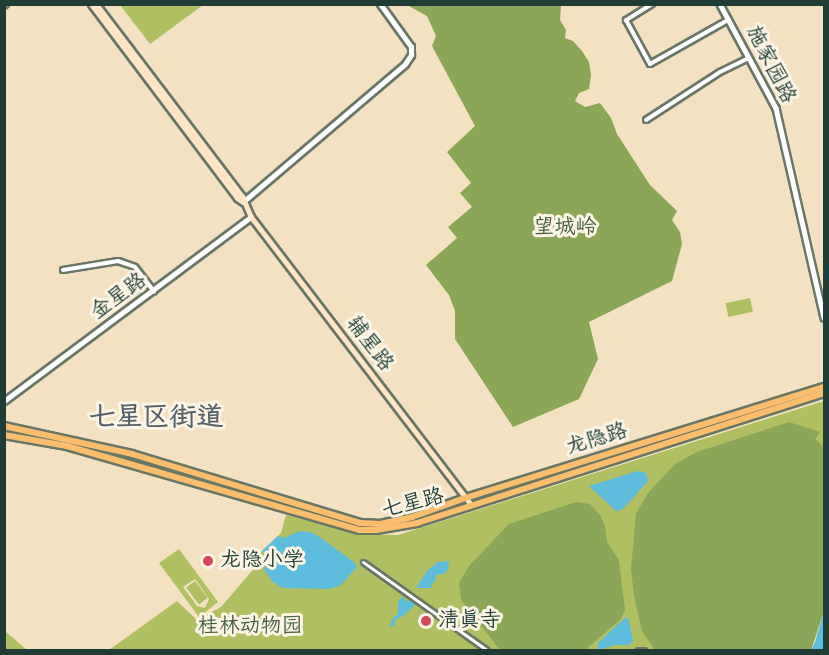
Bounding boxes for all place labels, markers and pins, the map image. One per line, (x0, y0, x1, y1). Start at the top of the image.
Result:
place label: 龙隐小学 (220, 548, 304, 574)
marker: 龙隐小学 (201, 554, 215, 568)
place label: 清真寺 (438, 608, 501, 634)
marker: 清真寺 (419, 614, 433, 628)

